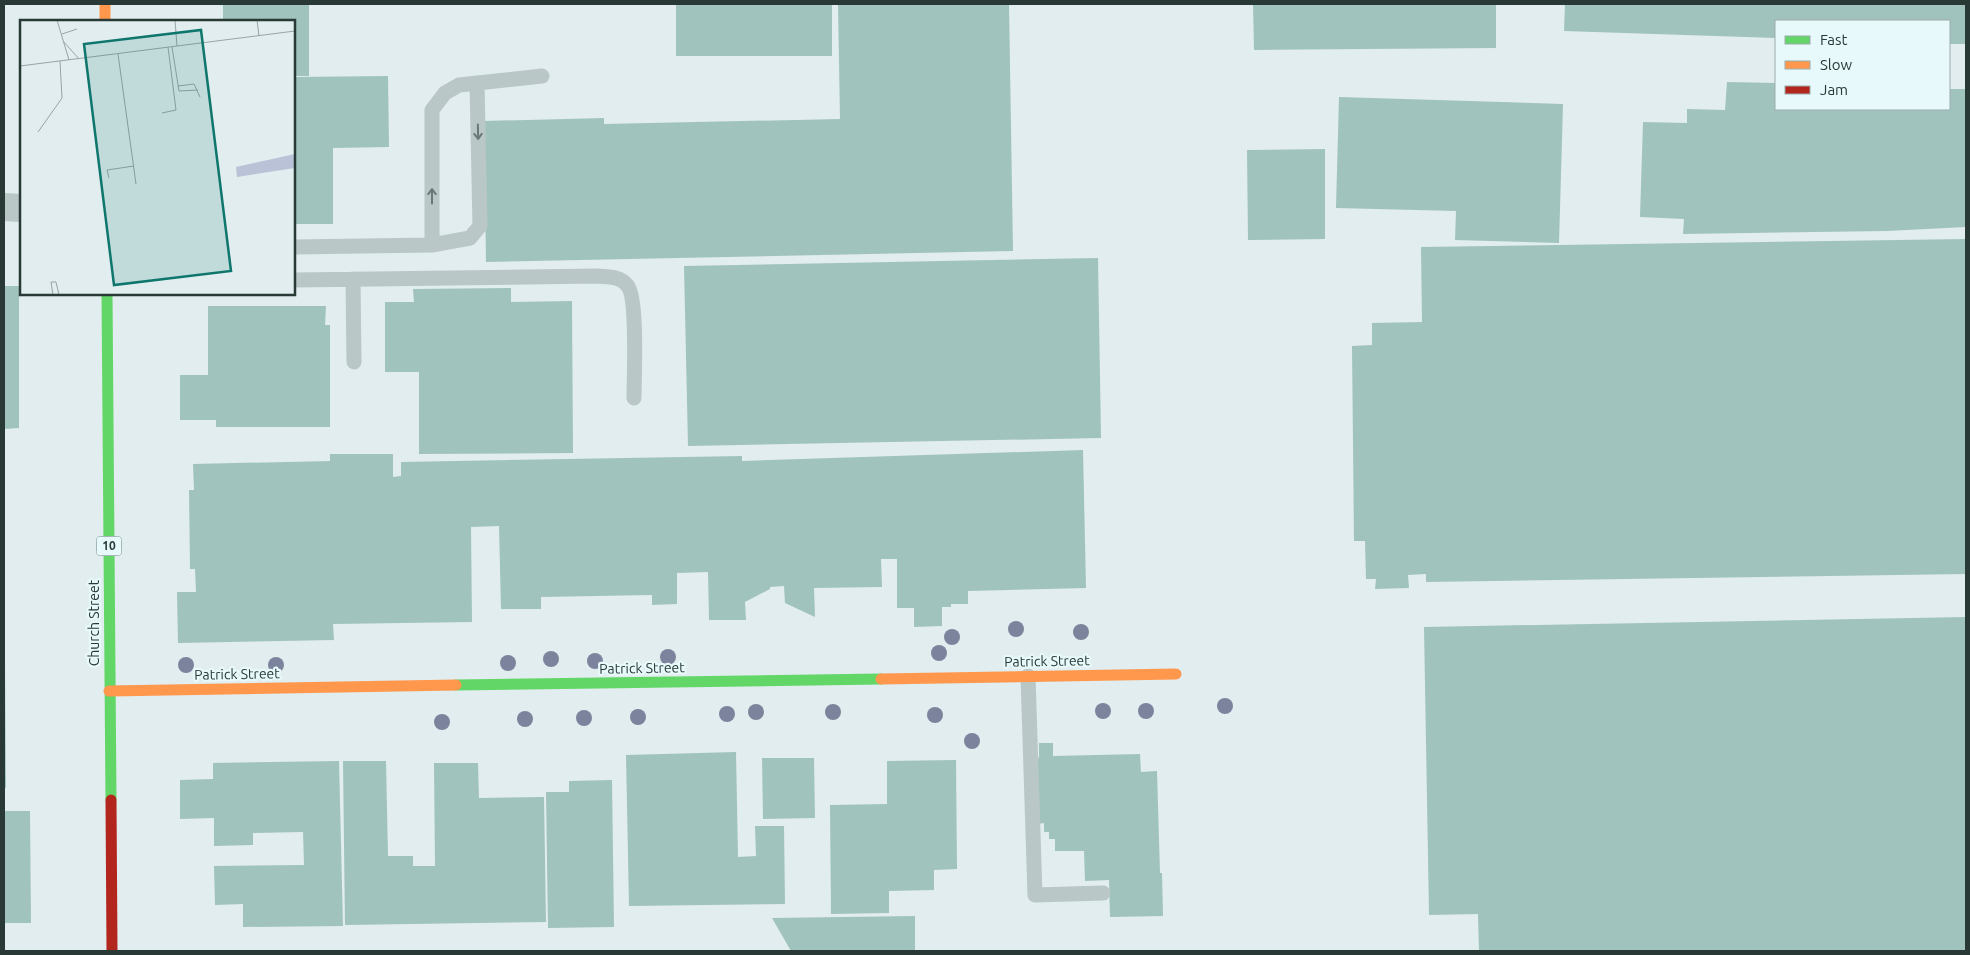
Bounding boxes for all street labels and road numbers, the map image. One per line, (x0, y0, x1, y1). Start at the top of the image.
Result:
road number: 10 (96, 536, 122, 556)
street label: Church Street (86, 579, 102, 666)
street label: Patrick Street (1004, 652, 1090, 670)
street label: Patrick Street (599, 659, 685, 677)
street label: Patrick Street (194, 665, 280, 683)

